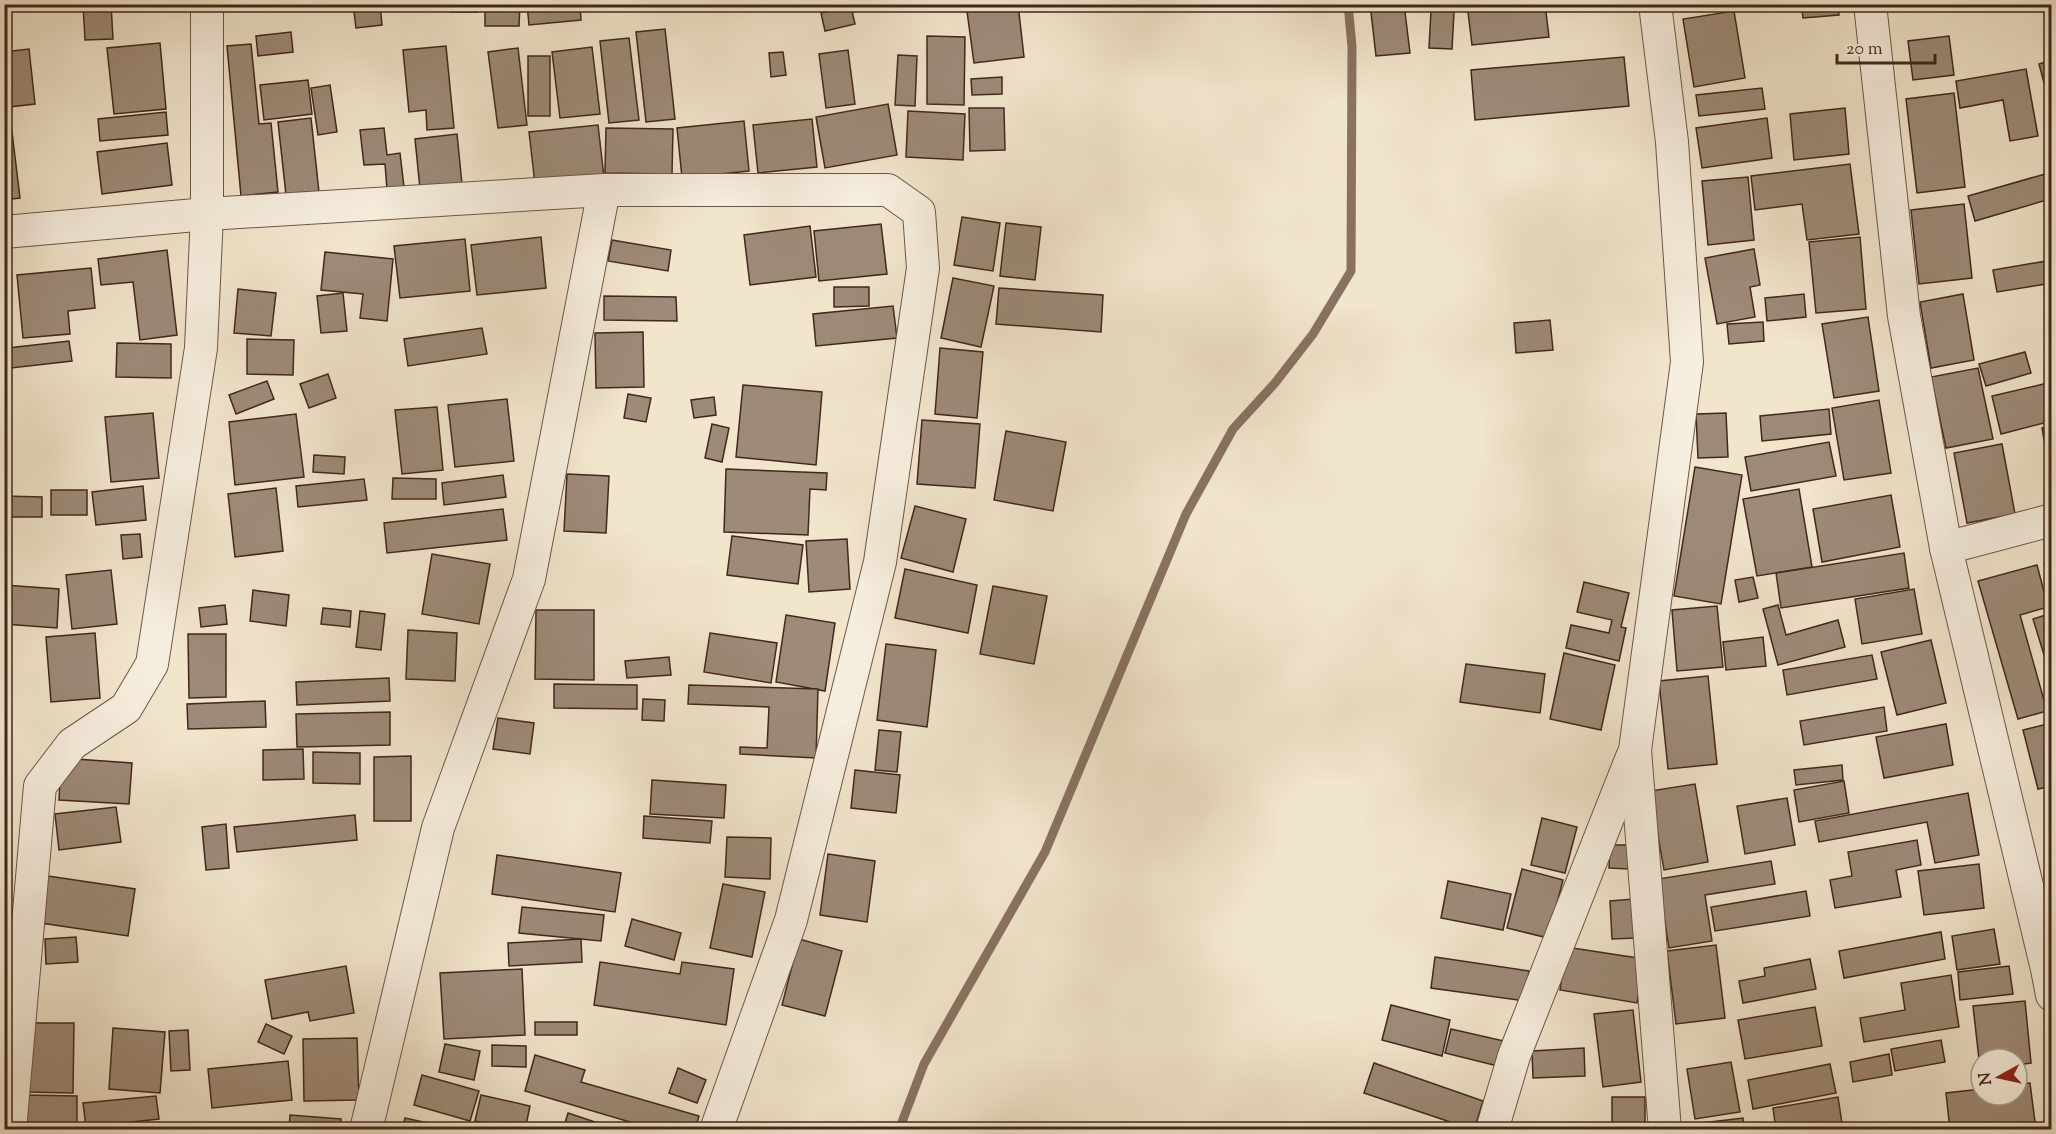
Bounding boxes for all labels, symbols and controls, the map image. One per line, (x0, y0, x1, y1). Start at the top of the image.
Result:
scale bar (1837, 27, 1934, 65)
text: 20 m (1846, 37, 1883, 63)
north arrow (1969, 1047, 2029, 1107)
text: N (1974, 1071, 1999, 1087)

